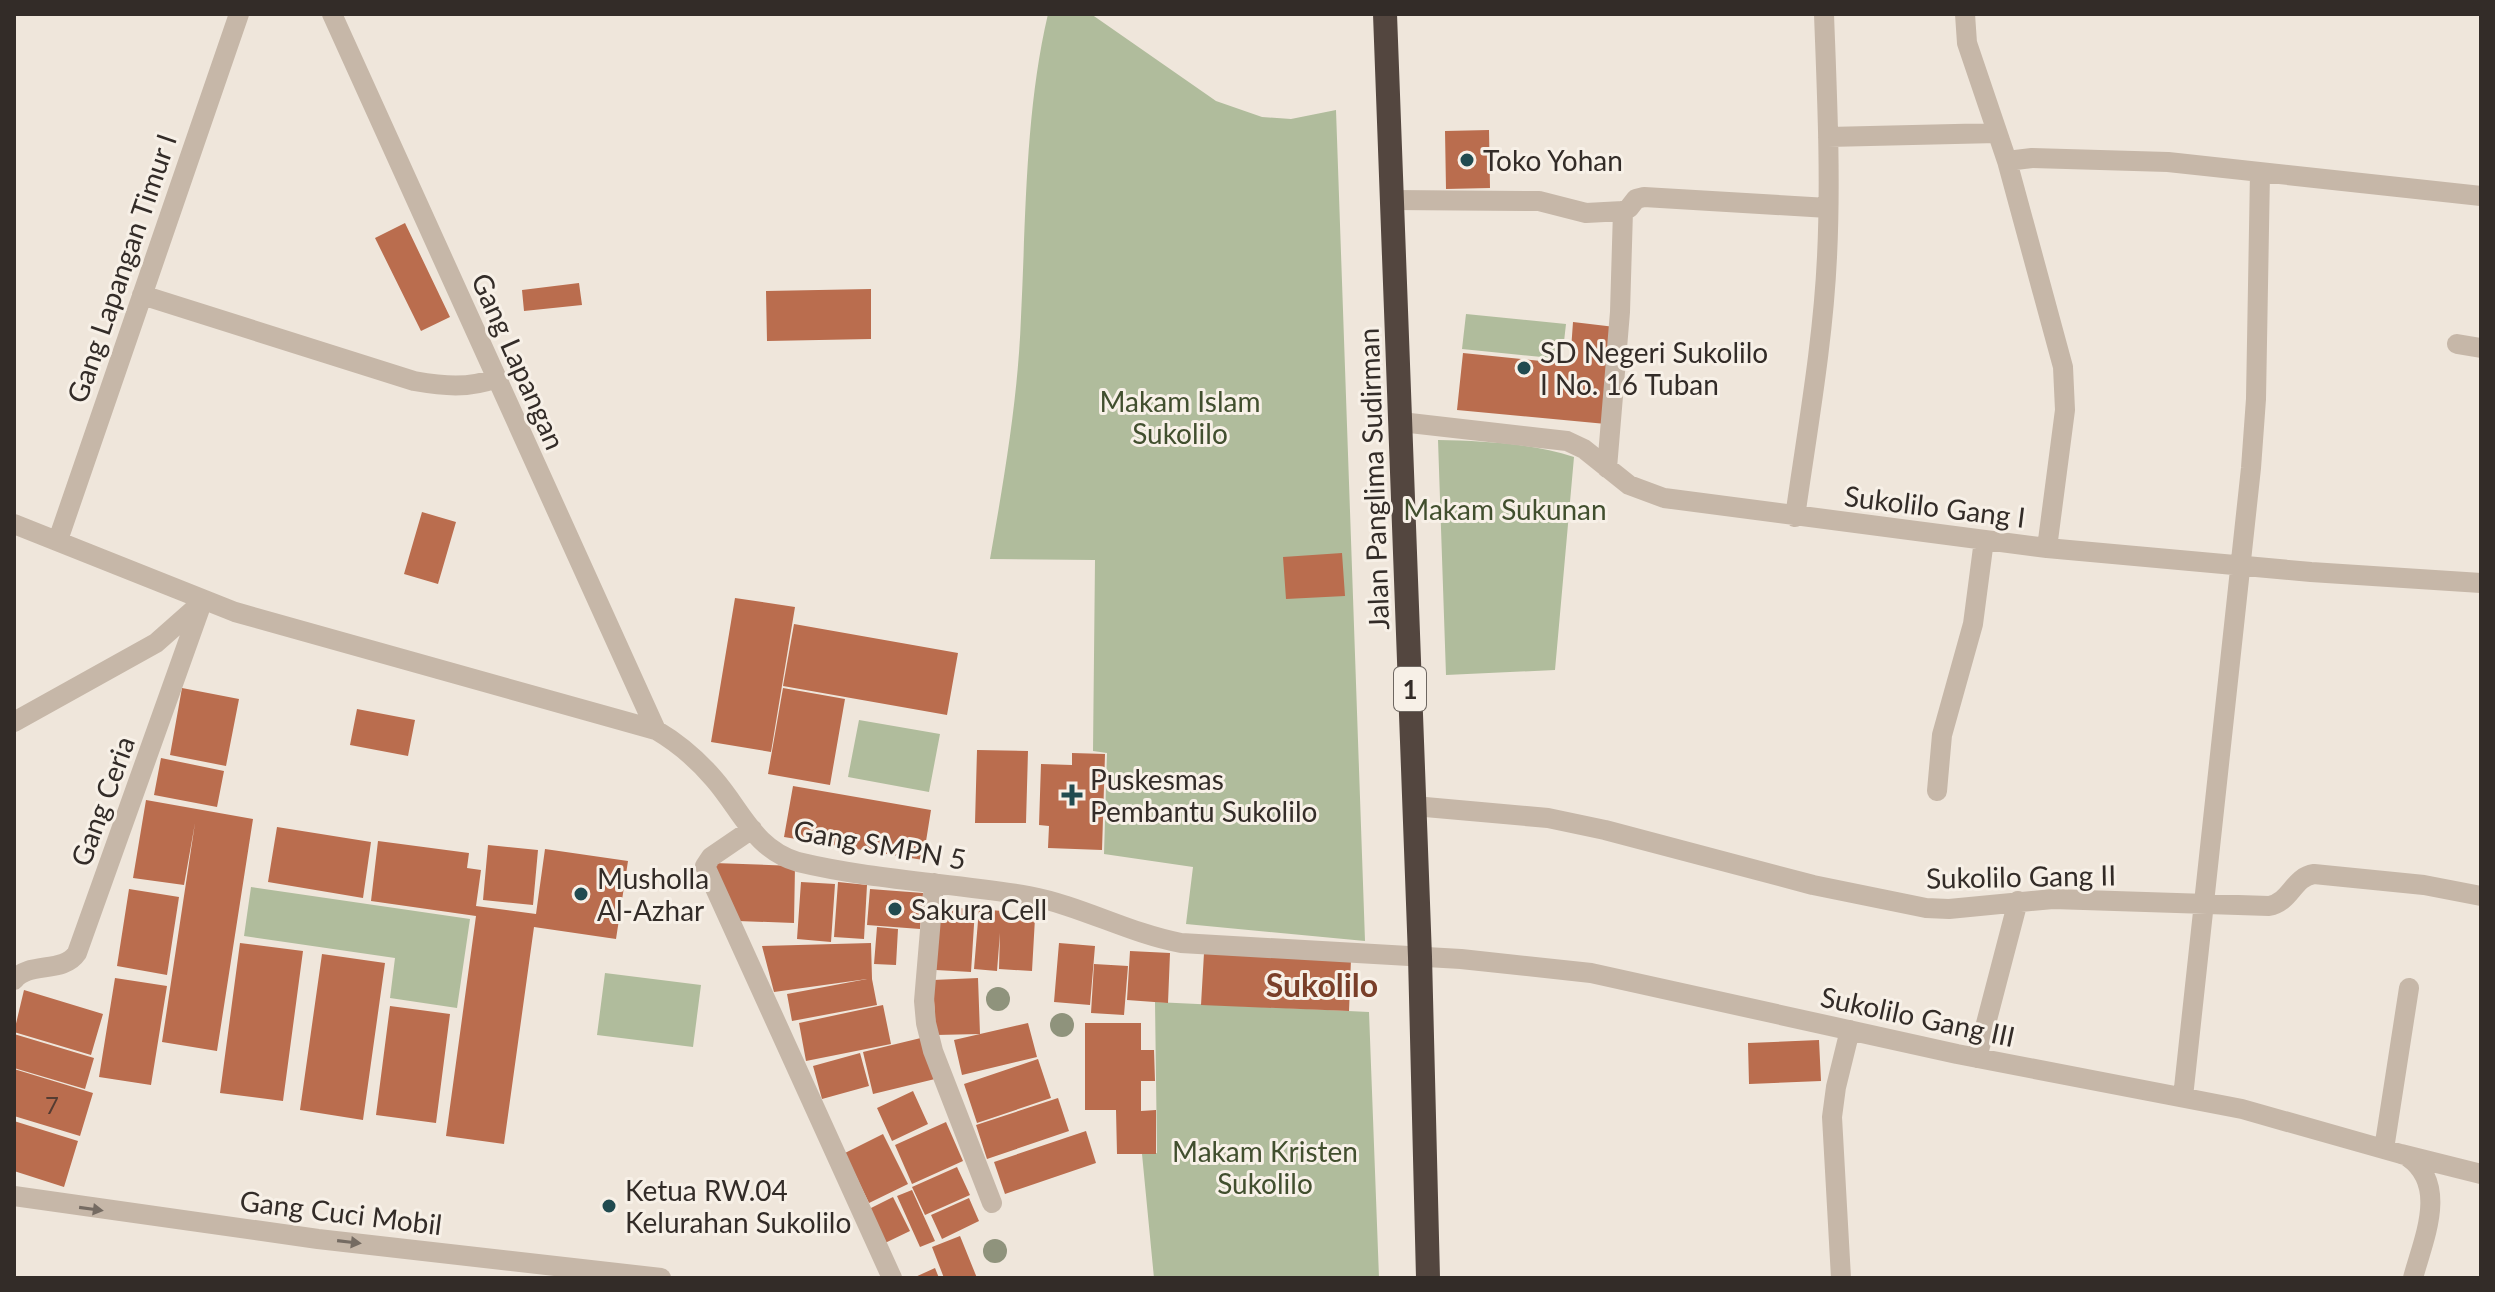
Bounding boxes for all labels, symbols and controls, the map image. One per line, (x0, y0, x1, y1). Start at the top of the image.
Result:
street label: Gang Lapangan Timur I (59, 129, 183, 407)
place label: Toko Yohan (1483, 143, 1623, 177)
marker: Toko Yohan (1458, 151, 1476, 169)
street label: Gang Lapangan (465, 268, 573, 454)
street label: Jalan Panglima Sudirman (1351, 327, 1395, 631)
place label: SD Negeri Sukolilo I No. 16 Tuban (1540, 335, 1768, 401)
marker: SD Negeri Sukolilo I No. 16 Tuban (1515, 359, 1533, 377)
park label: Makam Islam Sukolilo (1100, 384, 1260, 450)
street label: Sukolilo Gang I (1842, 478, 2028, 534)
park label: Makam Sukunan (1403, 492, 1607, 526)
road number: 1 (1394, 667, 1426, 711)
street label: Gang Ceria (63, 731, 141, 871)
place label: Puskesmas Pembantu Sukolilo (1090, 762, 1317, 828)
marker: Puskesmas Pembantu Sukolilo (1061, 784, 1083, 806)
street label: Gang SMPN 5 (791, 812, 969, 876)
street label: Sukolilo Gang II (1926, 857, 2116, 895)
place label: Musholla Al-Azhar (597, 861, 709, 927)
marker: Musholla Al-Azhar (572, 885, 590, 903)
place label: Sakura Cell (911, 892, 1047, 926)
marker: Sakura Cell (886, 900, 904, 918)
district label: Sukolilo (1266, 965, 1378, 1004)
street label: Sukolilo Gang III (1818, 979, 2018, 1053)
house number: 7 (45, 1090, 59, 1119)
park label: Makam Kristen Sukolilo (1172, 1134, 1358, 1200)
place label: Ketua RW.04 Kelurahan Sukolilo (625, 1173, 851, 1239)
street label: Gang Cuci Mobil (238, 1183, 444, 1241)
marker: Ketua RW.04 Kelurahan Sukolilo (600, 1197, 618, 1215)
one-way arrow (79, 1202, 104, 1215)
one-way arrow (337, 1236, 362, 1249)

